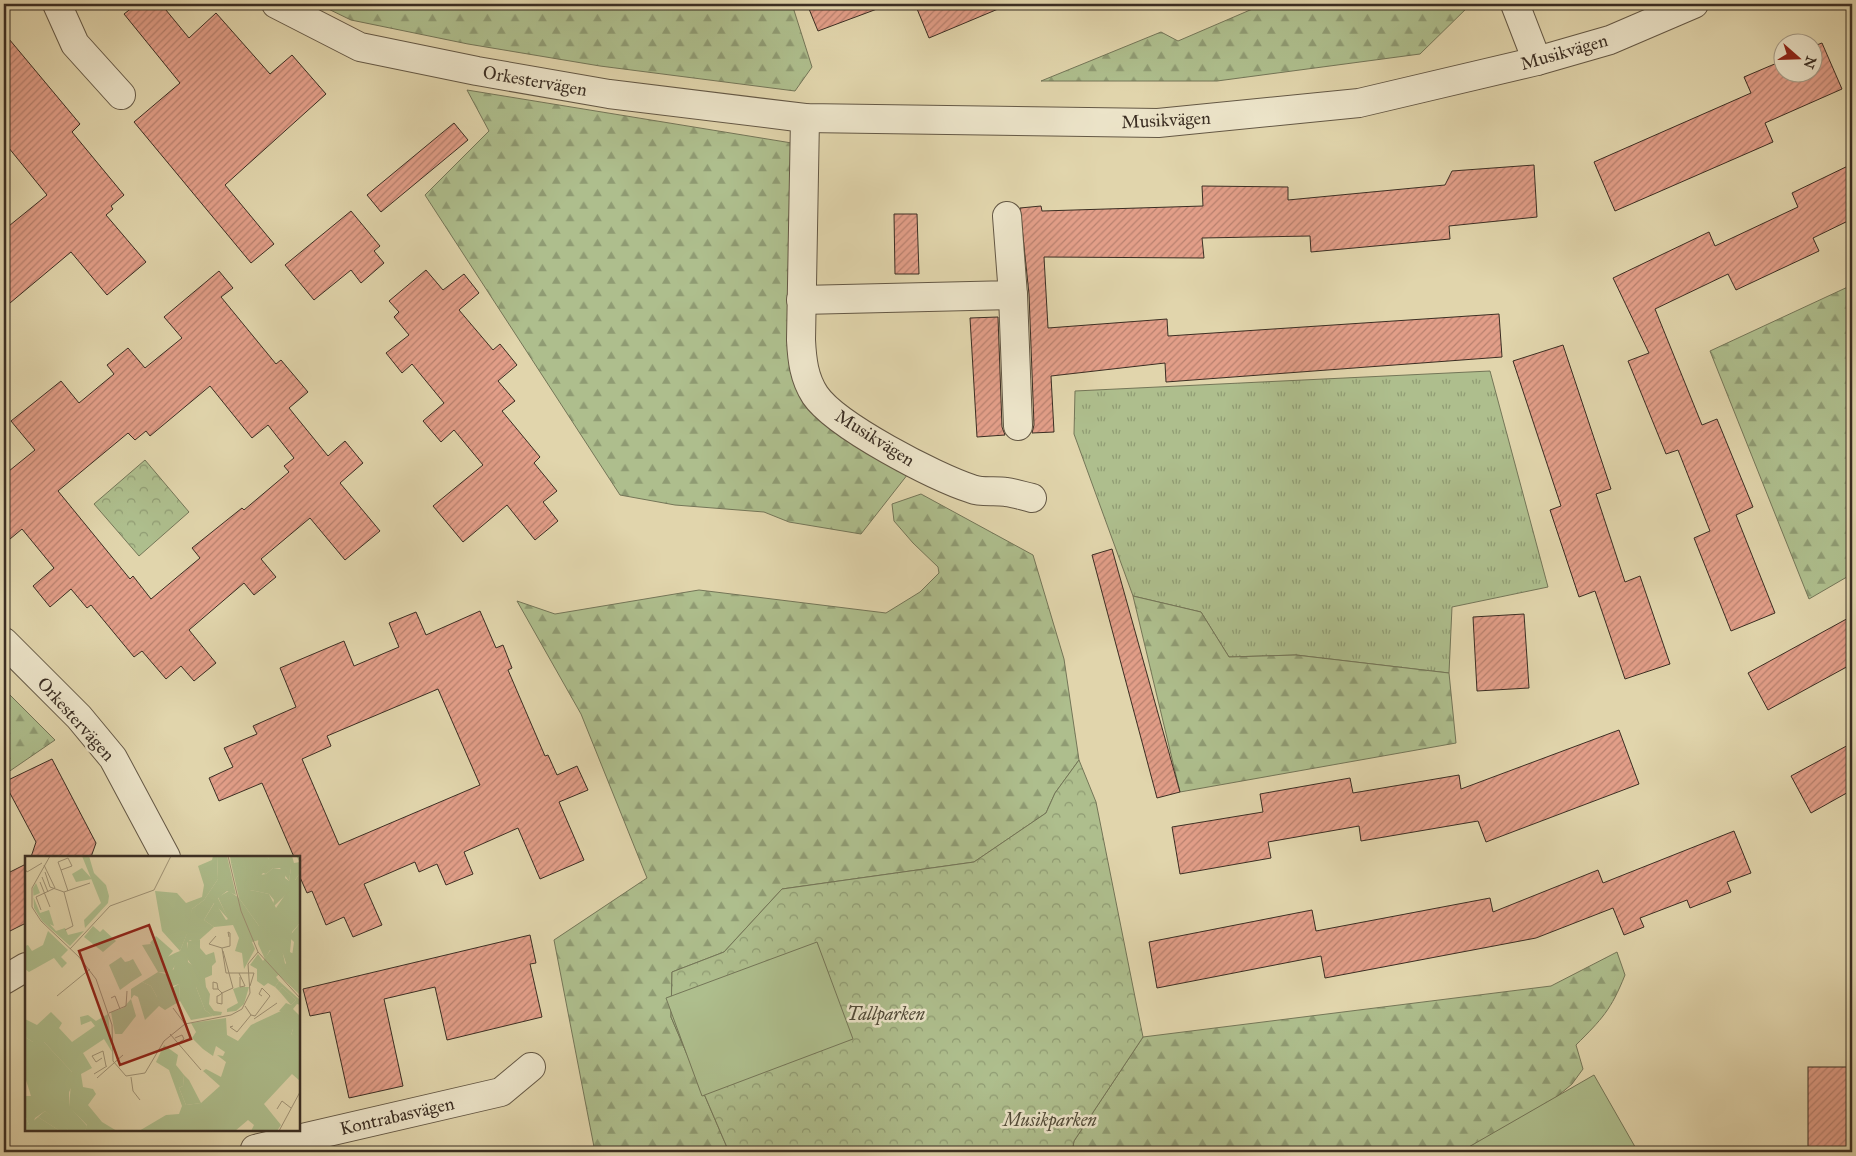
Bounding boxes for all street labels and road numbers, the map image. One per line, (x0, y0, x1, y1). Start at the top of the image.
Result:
street label: Musikvägen (1518, 29, 1611, 76)
street label: Orkestervägen (481, 61, 589, 102)
street label: Musikvägen (1121, 107, 1212, 134)
street label: Musikvägen (831, 405, 919, 472)
street label: Orkestervägen (32, 673, 120, 766)
street label: Kontrabasvägen (338, 1092, 457, 1141)

